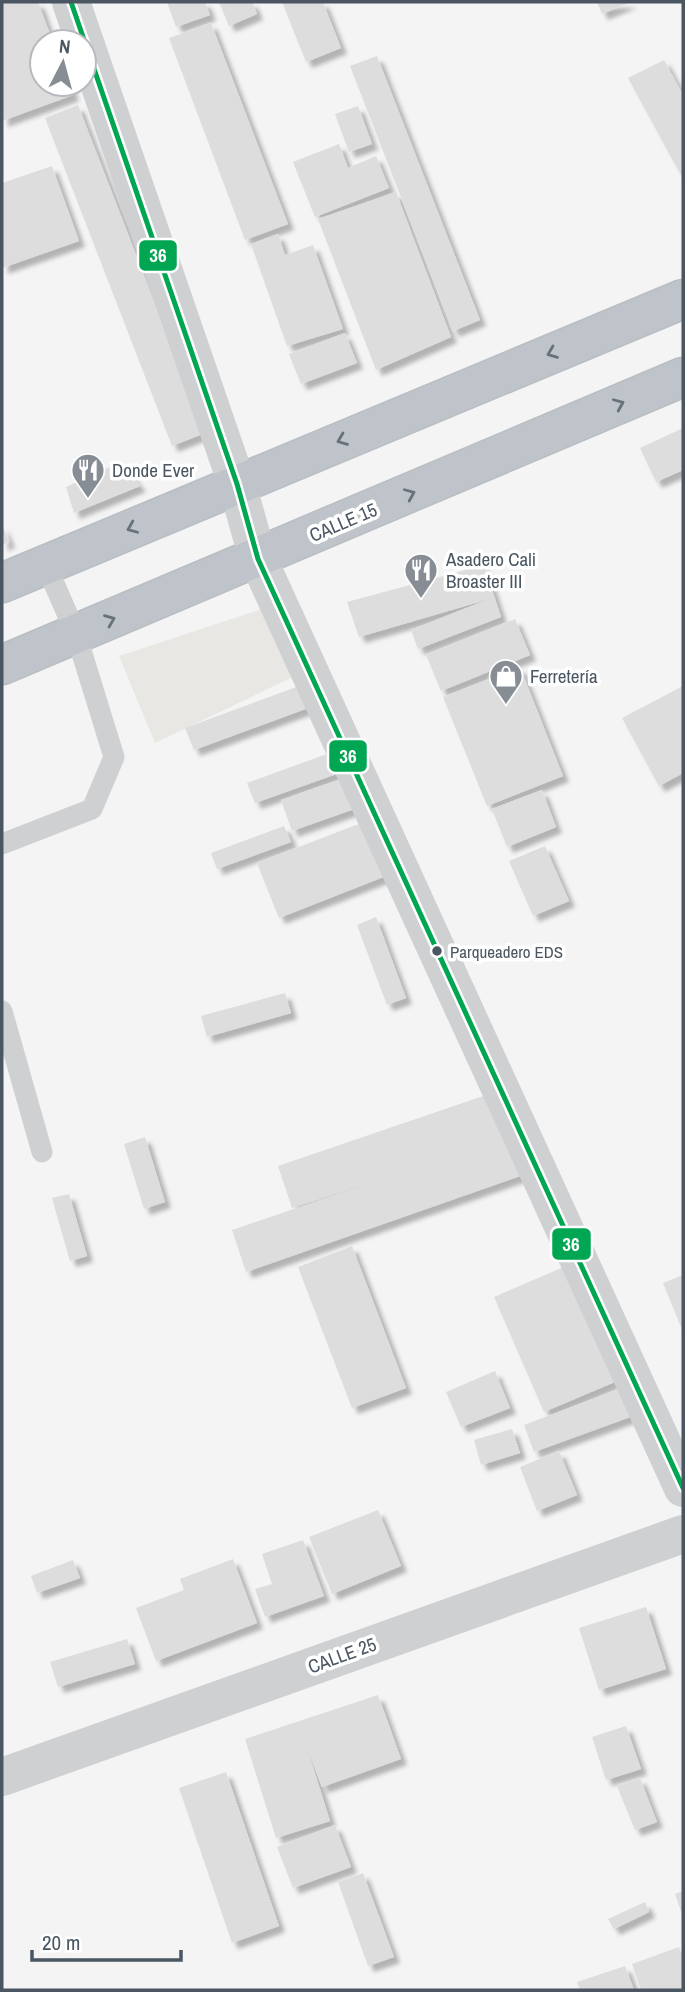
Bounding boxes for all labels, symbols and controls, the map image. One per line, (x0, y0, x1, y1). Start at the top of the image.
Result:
north arrow (28, 28, 98, 98)
text: N (58, 33, 72, 60)
line badge: 36 (138, 239, 178, 272)
text: 36 (149, 242, 167, 268)
one-way arrow (547, 345, 559, 359)
one-way arrow (613, 399, 625, 413)
one-way arrow (337, 432, 349, 446)
restaurant icon: Donde Ever (69, 451, 107, 500)
place label: Donde Ever (112, 457, 195, 483)
one-way arrow (403, 488, 415, 502)
street label: CALLE 15 (305, 496, 381, 548)
one-way arrow (127, 520, 139, 534)
place label: Asadero Cali Broaster III (445, 546, 536, 594)
restaurant icon: Asadero Cali Broaster III (402, 551, 440, 600)
one-way arrow (103, 614, 115, 628)
shop icon: Ferretería (487, 657, 525, 706)
place label: Ferretería (530, 663, 598, 689)
line badge: 36 (328, 739, 368, 773)
text: 36 (339, 743, 357, 769)
place label: Parqueadero EDS (450, 940, 563, 963)
marker: Parqueadero EDS (430, 944, 444, 958)
line badge: 36 (551, 1227, 592, 1261)
text: 36 (562, 1231, 580, 1257)
street label: CALLE 25 (304, 1631, 380, 1679)
scale bar (32, 1918, 180, 1962)
text: 20 m (42, 1928, 80, 1957)

